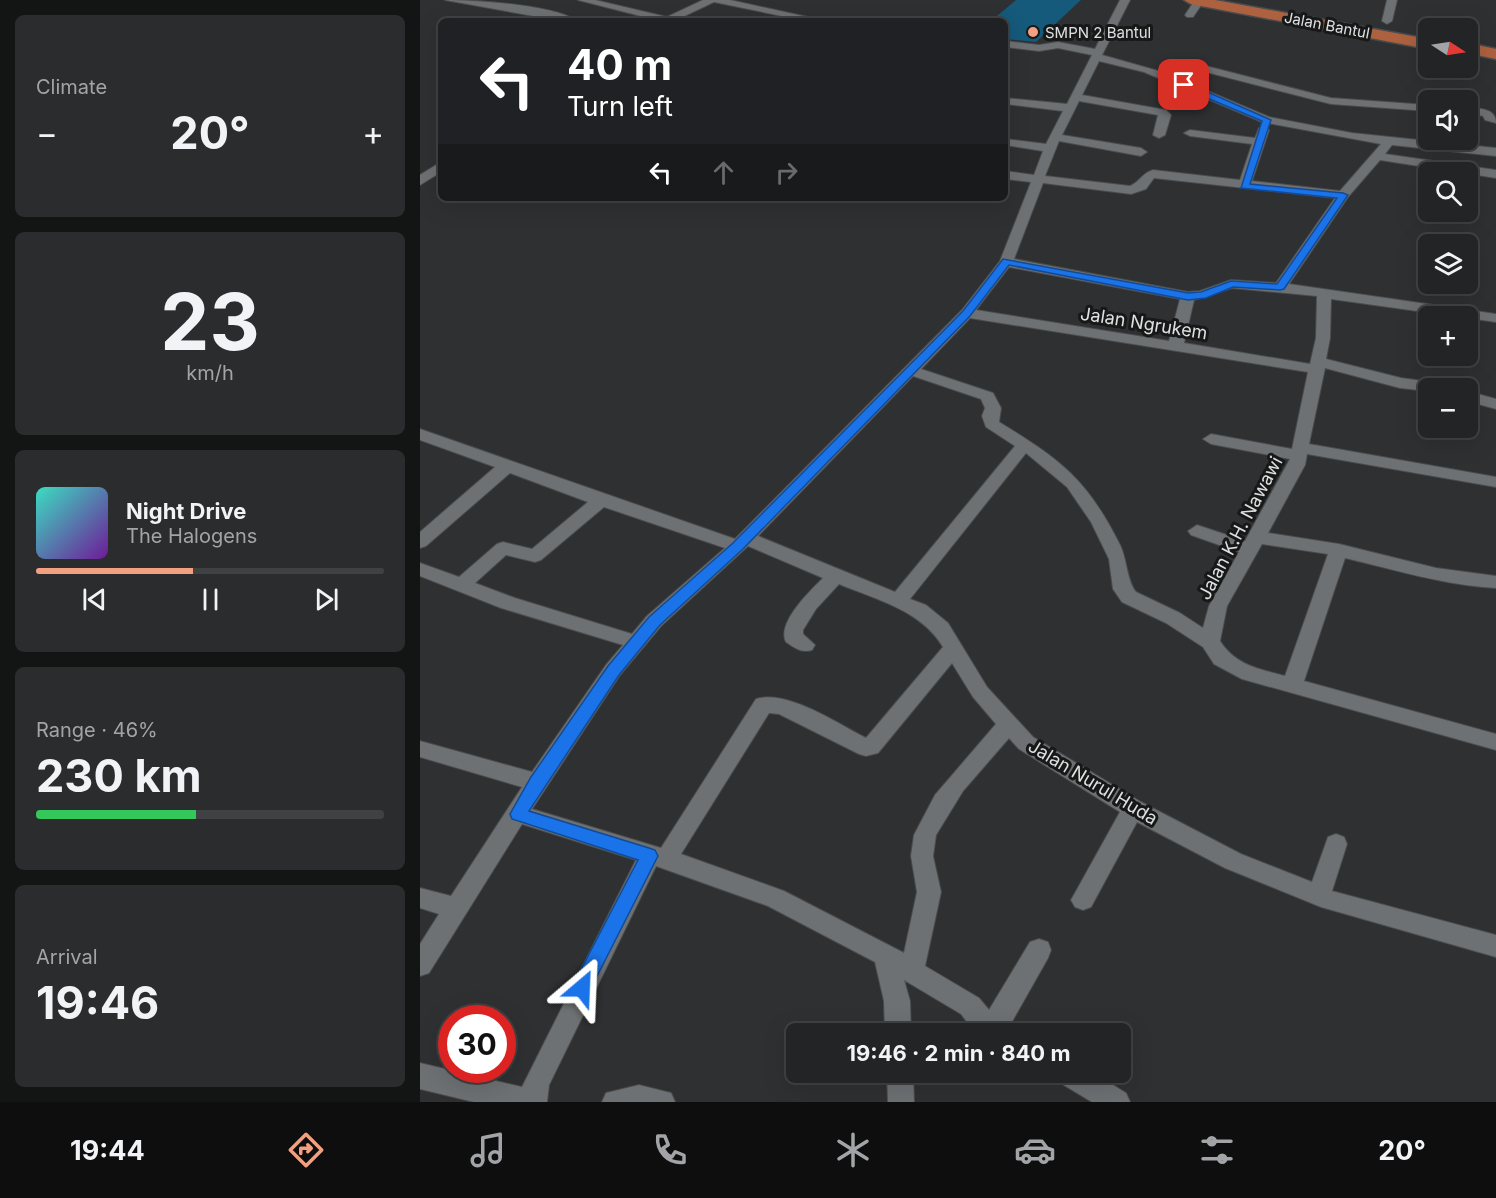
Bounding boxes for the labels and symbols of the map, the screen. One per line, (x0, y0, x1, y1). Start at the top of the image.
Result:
street label: Jalan Bantul (1283, 7, 1371, 43)
north arrow (1418, 18, 1478, 78)
place label: SMPN 2 Bantul (1045, 23, 1151, 42)
marker: SMPN 2 Bantul (1026, 25, 1040, 39)
pin (1158, 59, 1209, 110)
street label: Jalan Ngrukem (1079, 303, 1209, 343)
street label: Jalan K.H. Nawawi (1193, 453, 1287, 603)
street label: Jalan Nurul Huda (1025, 735, 1161, 829)
position arrow (550, 956, 614, 1020)
speed limit sign: 30 (438, 1005, 516, 1083)

